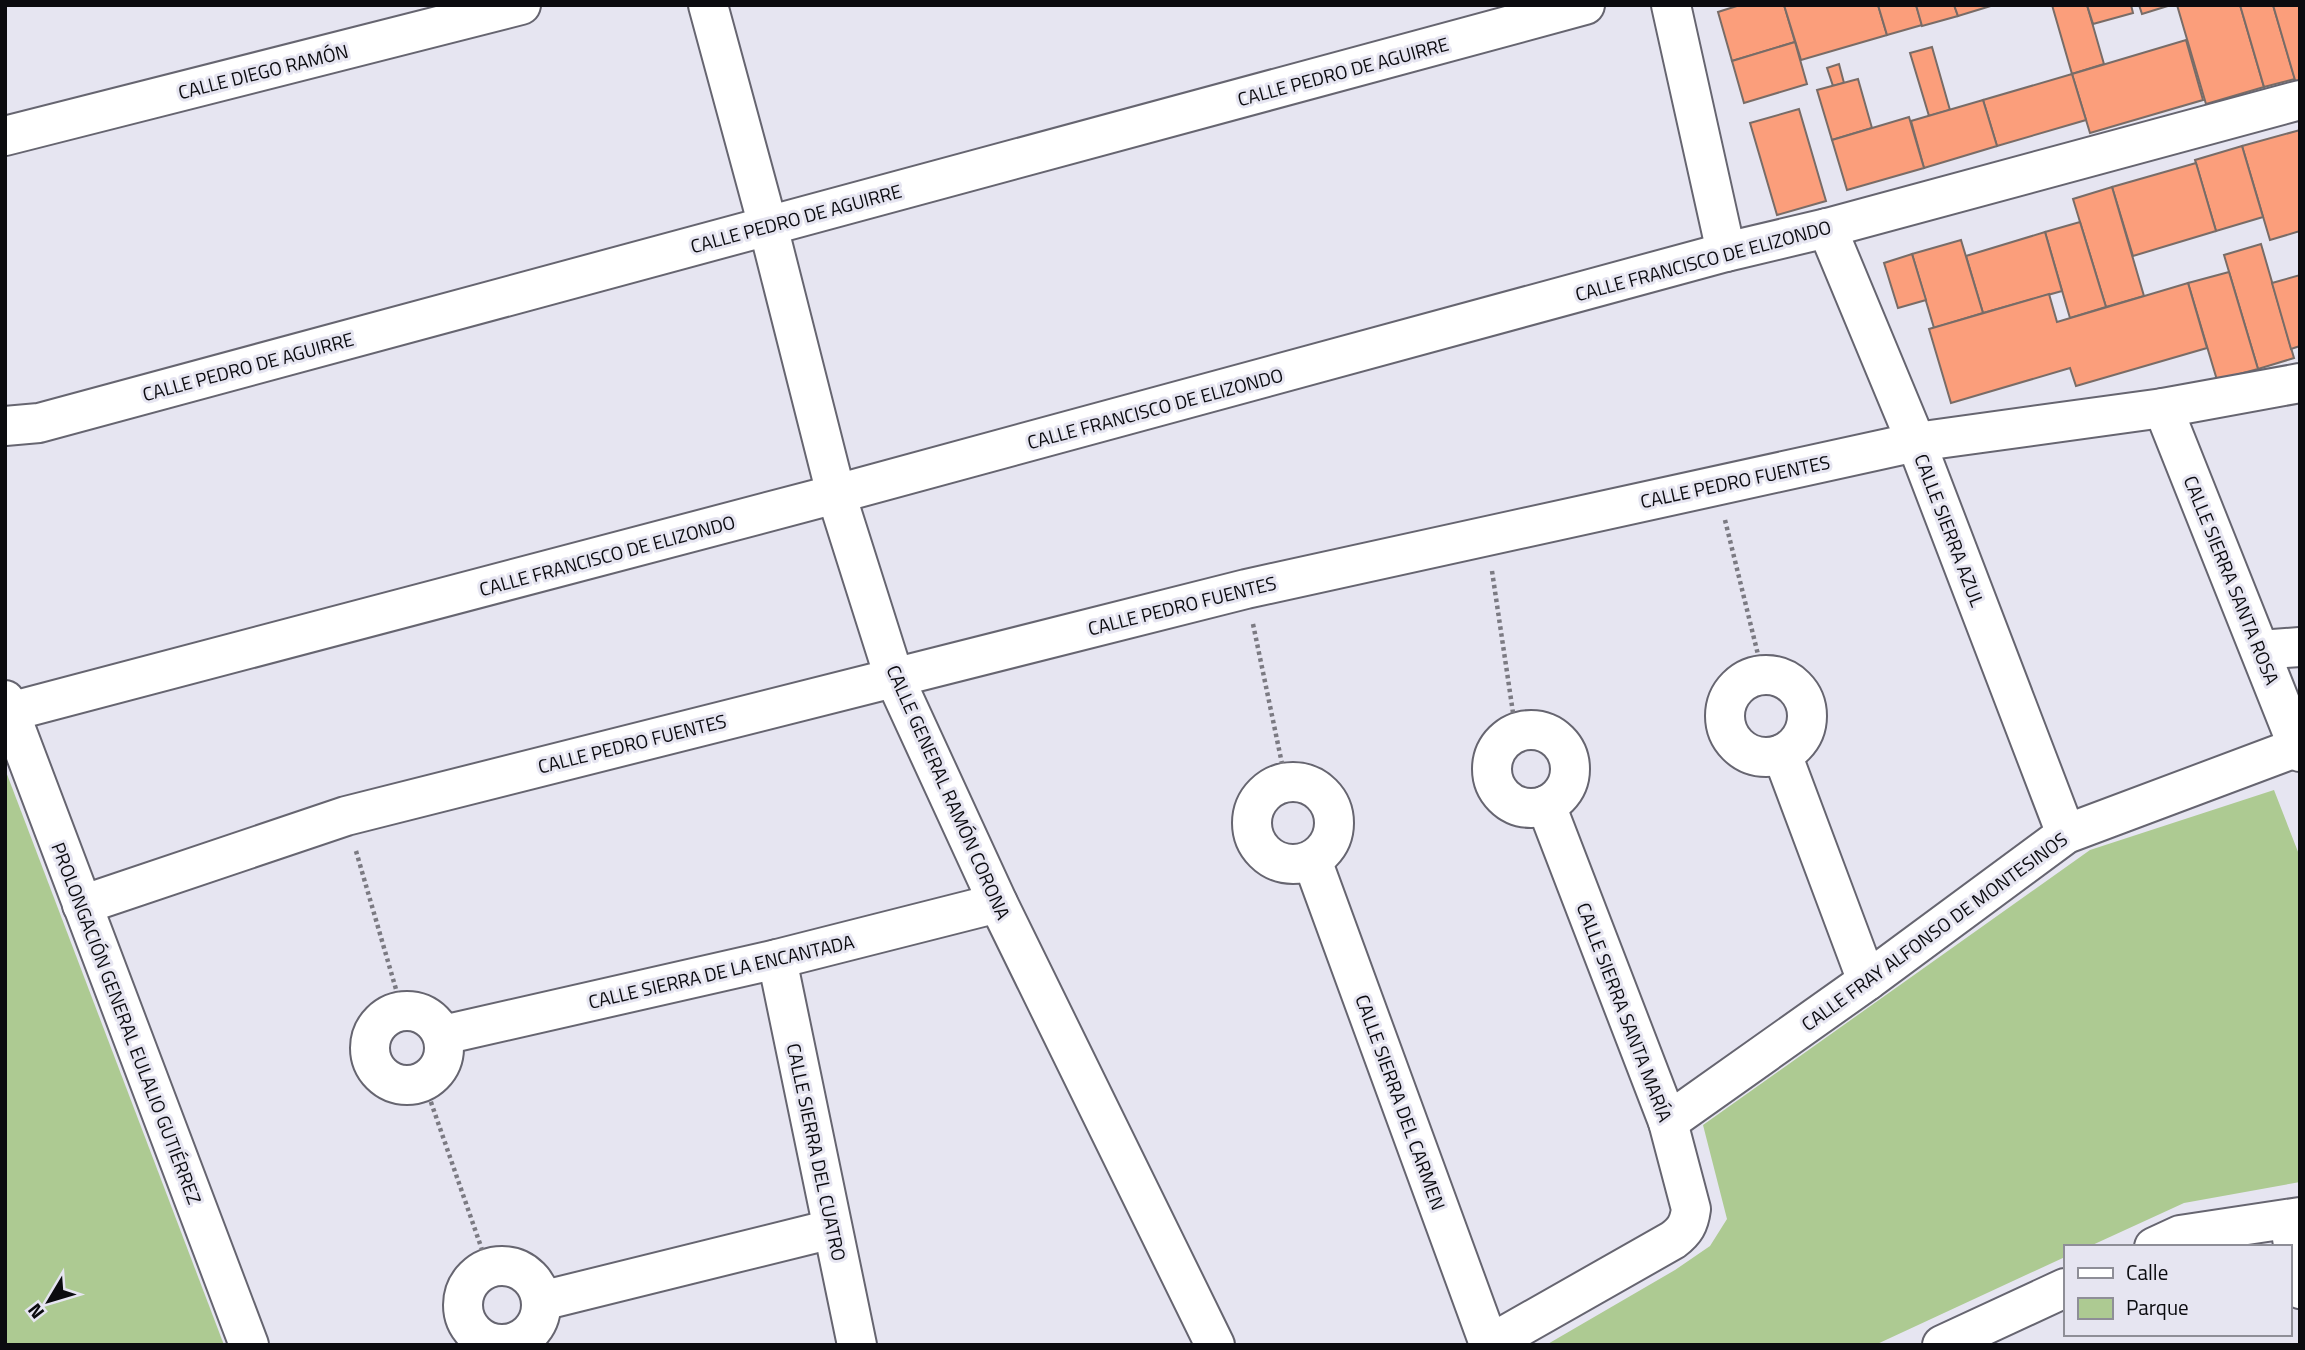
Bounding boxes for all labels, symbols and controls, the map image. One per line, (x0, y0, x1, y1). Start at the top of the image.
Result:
street label: CALLE PEDRO DE AGUIRRE (1234, 29, 1452, 113)
street label: CALLE DIEGO RAMÓN (175, 36, 351, 106)
street label: CALLE PEDRO DE AGUIRRE (687, 176, 905, 260)
street label: CALLE FRANCISCO DE ELIZONDO (1572, 212, 1834, 308)
street label: CALLE PEDRO DE AGUIRRE (139, 324, 357, 408)
street label: CALLE FRANCISCO DE ELIZONDO (1024, 360, 1286, 456)
street label: CALLE PEDRO FUENTES (1637, 447, 1833, 515)
street label: CALLE SIERRA AZUL (1907, 449, 1993, 611)
street label: CALLE SIERRA SANTA ROSA (2177, 471, 2287, 689)
street label: CALLE FRANCISCO DE ELIZONDO (476, 507, 738, 603)
street label: CALLE PEDRO FUENTES (1085, 568, 1279, 642)
street label: CALLE GENERAL RAMÓN CORONA (880, 660, 1018, 924)
street label: CALLE PEDRO FUENTES (535, 706, 729, 780)
street label: CALLE FRAY ALFONSO DE MONTESINOS (1795, 824, 2073, 1038)
street label: PROLONGACIÓN GENERAL EULALIO GUTIÉRREZ (44, 838, 210, 1208)
street label: CALLE SIERRA SANTA MARÍA (1570, 898, 1680, 1126)
street label: CALLE SIERRA DE LA ENCANTADA (585, 926, 857, 1016)
street label: CALLE SIERRA DEL CARMEN (1348, 990, 1454, 1214)
street label: CALLE SIERRA DEL CUATRO (780, 1040, 854, 1264)
legend (2064, 1245, 2291, 1336)
text: Calle (2126, 1256, 2168, 1288)
north arrow (14, 1266, 84, 1336)
text: Parque (2126, 1291, 2189, 1323)
text: N (20, 1298, 51, 1326)

